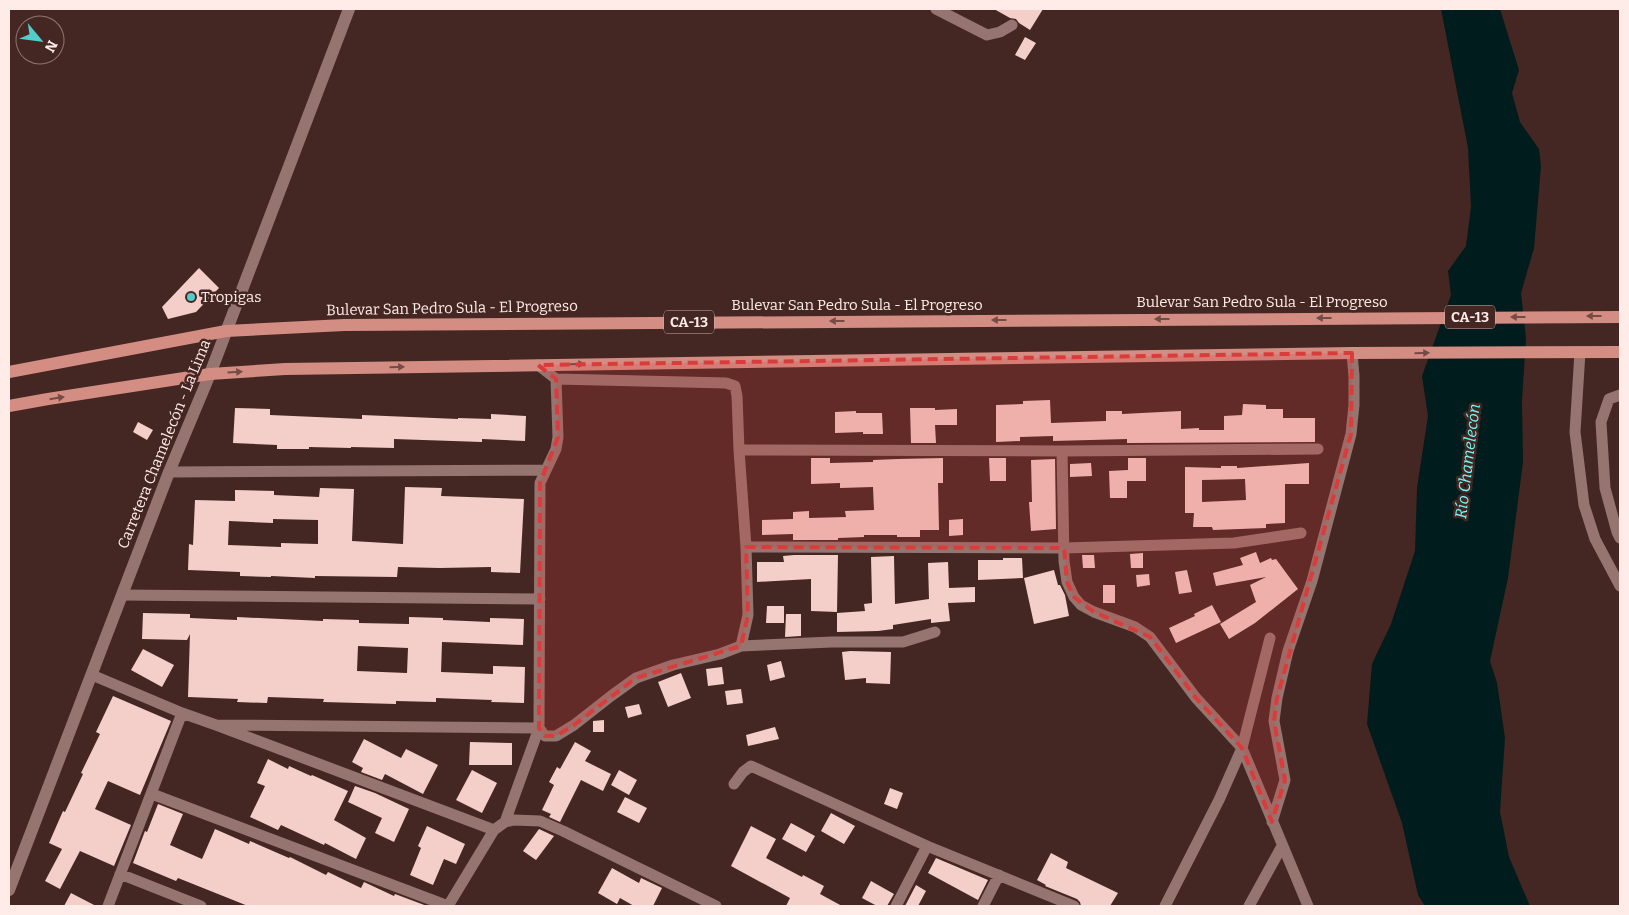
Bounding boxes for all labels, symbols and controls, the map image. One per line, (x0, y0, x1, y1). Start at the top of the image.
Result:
north arrow (15, 15, 65, 65)
text: N (41, 37, 61, 55)
place label: Tropigas (201, 288, 261, 306)
marker: Tropigas (185, 291, 197, 303)
street label: Bulevar San Pedro Sula - El Progreso (1136, 293, 1388, 311)
street label: Bulevar San Pedro Sula - El Progreso (731, 296, 983, 314)
street label: Bulevar San Pedro Sula - El Progreso (326, 297, 578, 319)
road number: CA-13 (1445, 306, 1495, 328)
road number: CA-13 (664, 311, 714, 334)
one-way arrow (1585, 312, 1601, 320)
one-way arrow (1510, 313, 1526, 321)
one-way arrow (1316, 314, 1332, 322)
one-way arrow (1153, 315, 1169, 323)
one-way arrow (991, 316, 1007, 324)
one-way arrow (828, 317, 844, 325)
street label: Carretera Chamelecón - La Lima (114, 337, 214, 551)
one-way arrow (1414, 349, 1430, 357)
one-way arrow (569, 360, 585, 368)
one-way arrow (389, 363, 405, 371)
one-way arrow (227, 368, 243, 376)
one-way arrow (49, 393, 65, 401)
water label: Río Chamelecón (1451, 402, 1484, 520)

